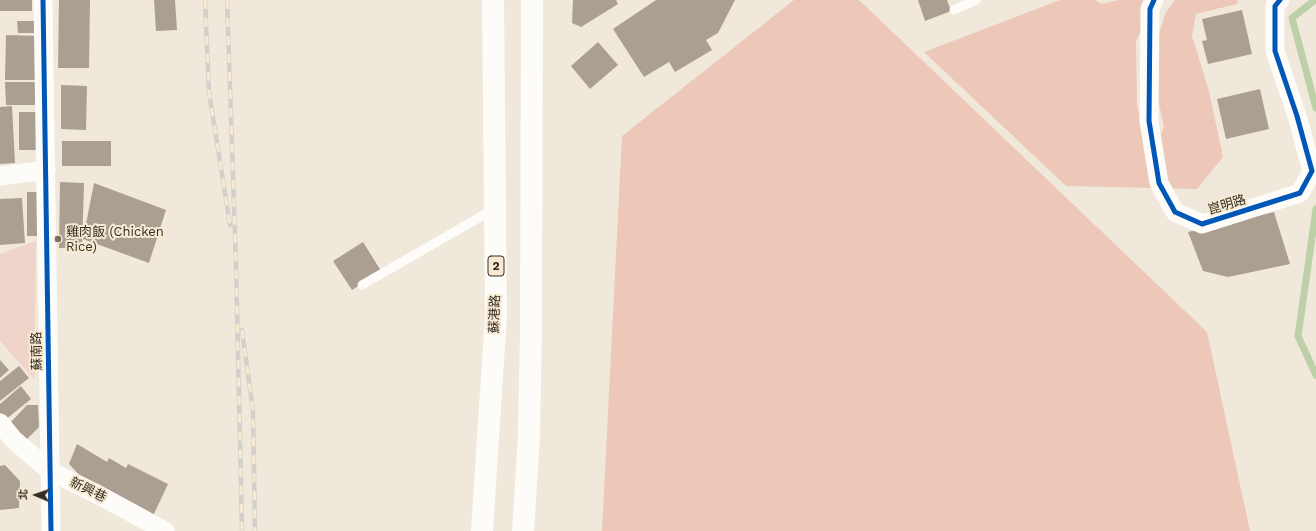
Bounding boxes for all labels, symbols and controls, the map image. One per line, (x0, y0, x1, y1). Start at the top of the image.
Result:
street label: 崑明路 (1206, 192, 1248, 218)
place label: 雞肉飯 (Chicken Rice) (66, 224, 164, 255)
marker: 雞肉飯 (Chicken Rice) (53, 234, 63, 244)
road number: 2 (488, 256, 504, 276)
street label: 蘇港路 (487, 294, 503, 334)
street label: 蘇南路 (29, 331, 45, 371)
street label: 新興巷 (67, 474, 109, 506)
north arrow (16, 475, 56, 515)
text: 北 (17, 489, 30, 500)

